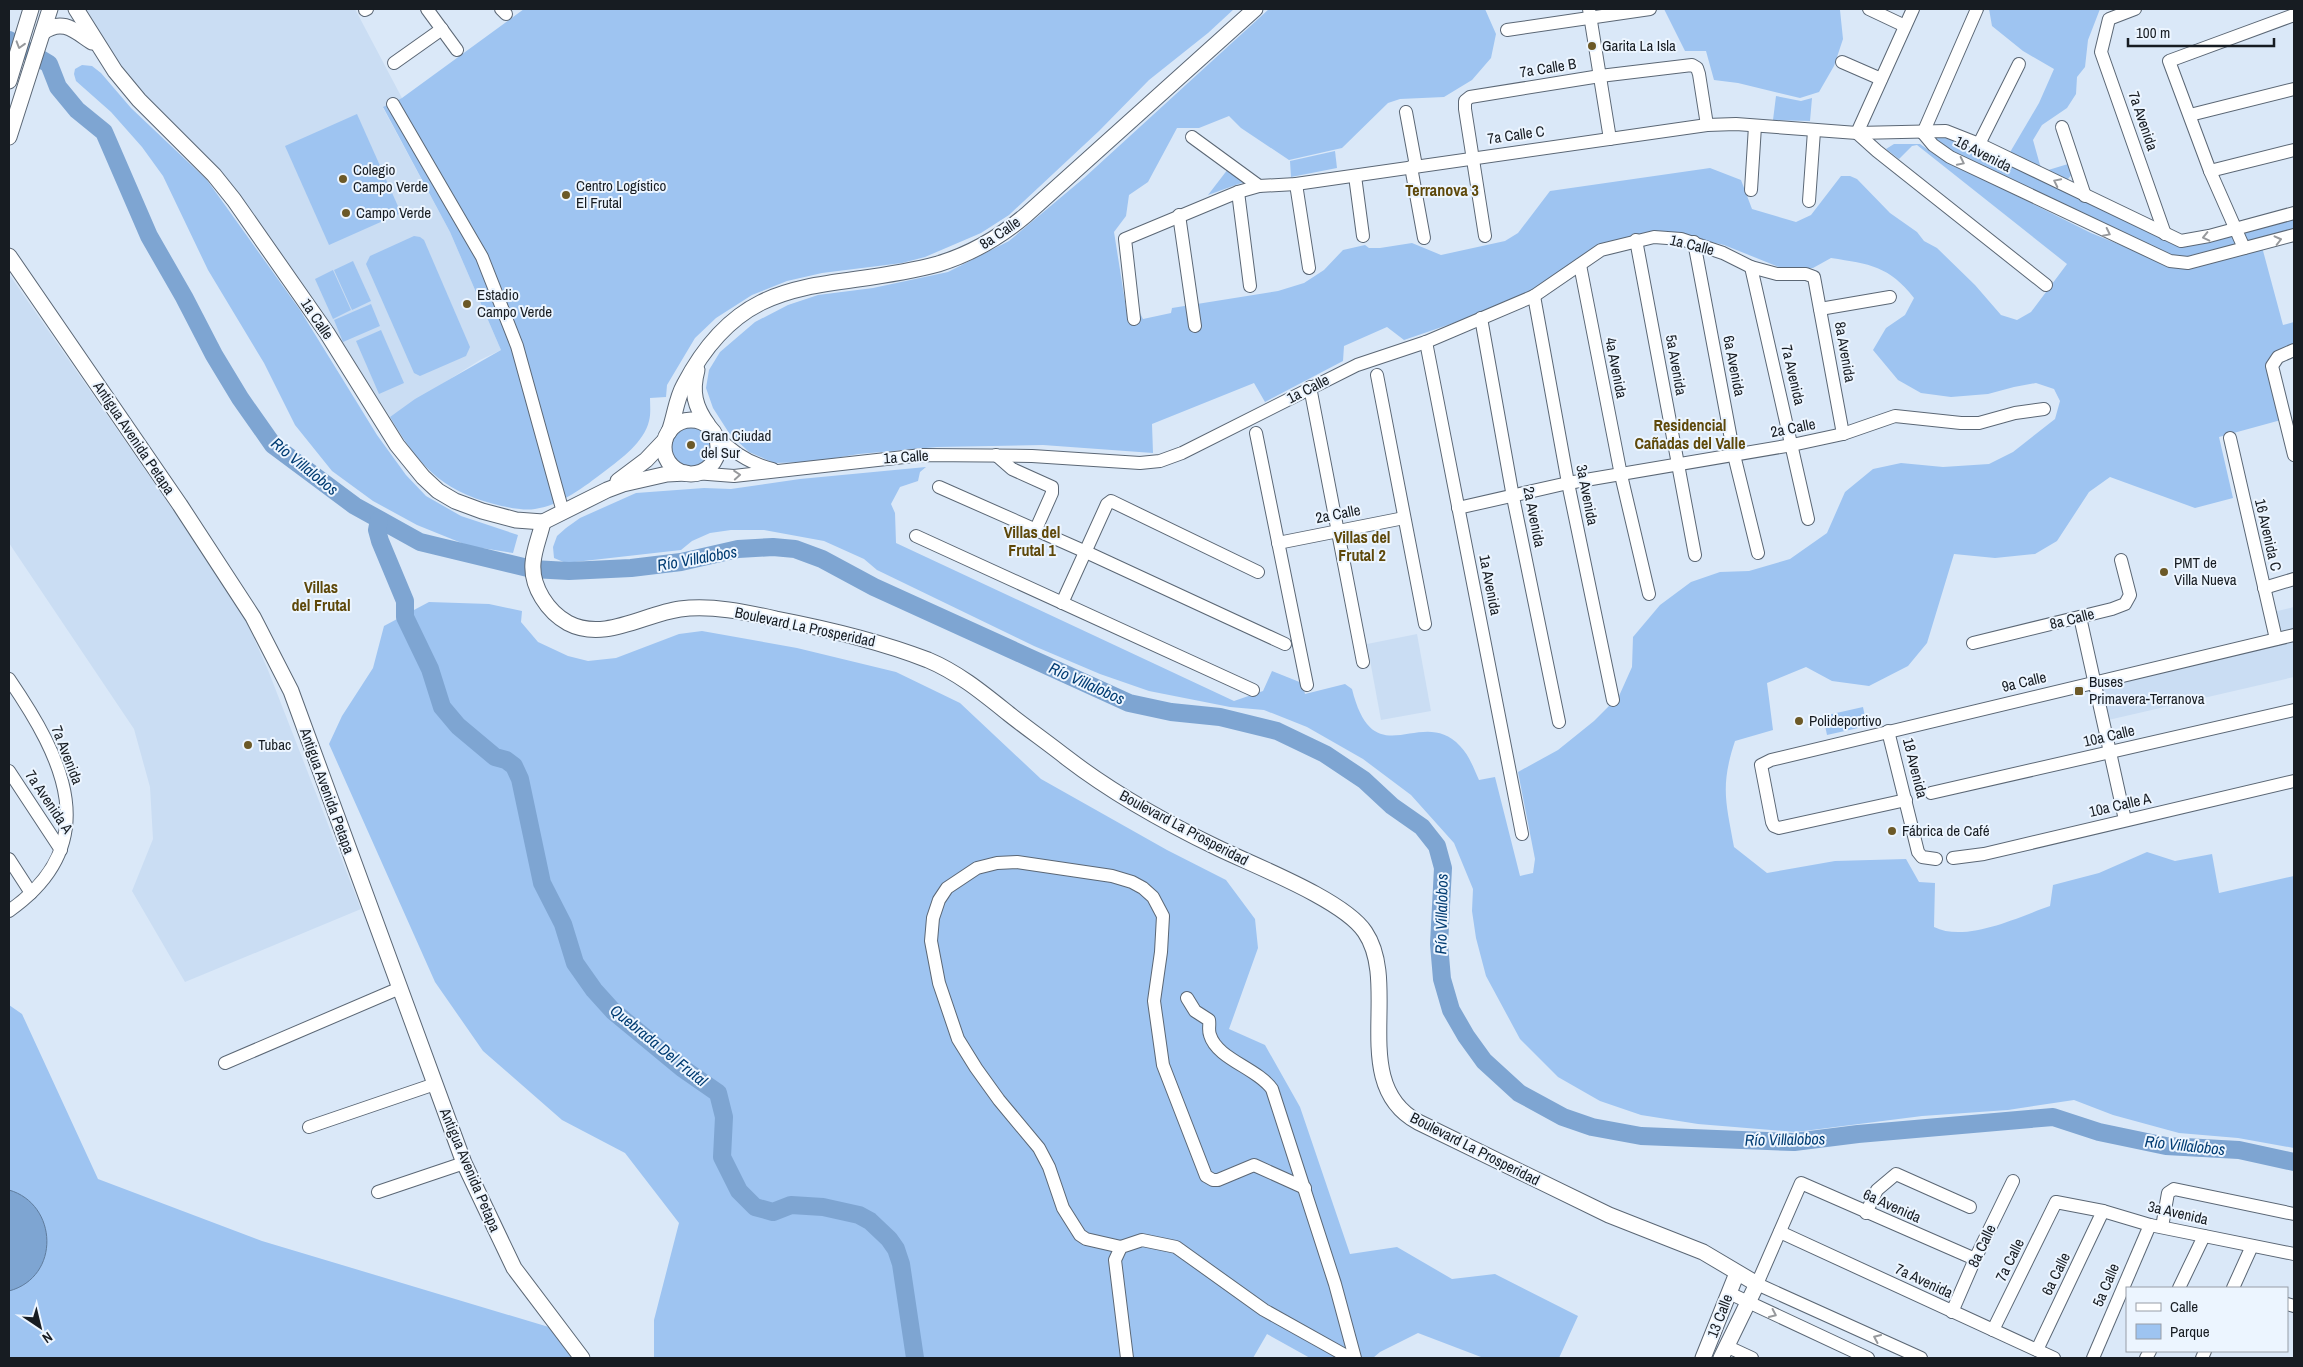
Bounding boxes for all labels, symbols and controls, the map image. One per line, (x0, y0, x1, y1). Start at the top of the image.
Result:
scale bar (2128, 15, 2274, 47)
text: 100 m (2136, 22, 2170, 43)
place label: Garita La Isla (1602, 35, 1676, 56)
one-way arrow (15, 40, 25, 48)
marker: Garita La Isla (1586, 40, 1598, 52)
street label: 7a Calle B (1518, 53, 1578, 82)
street label: 7a Avenida (2124, 88, 2163, 153)
street label: 7a Calle C (1486, 120, 1546, 149)
street label: 16 Avenida (1951, 130, 2015, 177)
one-way arrow (1956, 156, 1965, 166)
place label: Colegio Campo Verde (353, 159, 428, 197)
marker: Colegio Campo Verde (337, 173, 349, 185)
place label: Centro Logístico El Frutal (576, 175, 666, 213)
one-way arrow (2053, 178, 2062, 188)
district label: Terranova 3 (1405, 179, 1479, 201)
marker: Centro Logístico El Frutal (560, 189, 572, 201)
place label: Campo Verde (356, 202, 431, 223)
marker: Campo Verde (340, 207, 352, 219)
street label: 8a Calle (975, 211, 1024, 254)
one-way arrow (2102, 226, 2111, 236)
street label: 1a Calle (1668, 229, 1717, 260)
one-way arrow (2201, 231, 2210, 242)
one-way arrow (2273, 235, 2281, 245)
place label: Estadio Campo Verde (477, 284, 552, 322)
street label: 1a Calle (296, 294, 339, 343)
marker: Estadio Campo Verde (461, 298, 473, 310)
street label: 8a Avenida (1830, 320, 1861, 384)
street label: 5a Avenida (1661, 333, 1692, 397)
street label: 6a Avenida (1718, 334, 1751, 398)
street label: 4a Avenida (1600, 336, 1633, 400)
street label: 7a Avenida (1776, 343, 1811, 407)
street label: 1a Calle (1283, 369, 1333, 408)
street label: Antigua Avenida Petapa (88, 376, 180, 499)
street label: 2a Calle (1769, 413, 1817, 442)
district label: Residencial Cañadas del Valle (1635, 414, 1745, 454)
place label: Gran Ciudad del Sur (701, 425, 771, 463)
water label: Río Villalobos (267, 432, 344, 500)
marker: Gran Ciudad del Sur (685, 439, 697, 451)
street label: 1a Calle (883, 444, 929, 469)
street label: 3a Avenida (1571, 463, 1604, 527)
one-way arrow (733, 470, 741, 481)
street label: 2a Avenida (1518, 485, 1551, 549)
street label: 16 Avenida C (2250, 497, 2287, 573)
street label: 2a Calle (1314, 499, 1362, 528)
district label: Villas del Frutal 1 (1004, 521, 1060, 561)
district label: Villas del Frutal 2 (1334, 526, 1390, 566)
water label: Río Villalobos (655, 540, 739, 576)
place label: PMT de Villa Nueva (2174, 552, 2237, 590)
street label: 1a Avenida (1474, 553, 1507, 617)
marker: PMT de Villa Nueva (2158, 566, 2170, 578)
district label: Villas del Frutal (291, 576, 351, 616)
street label: Boulevard La Prosperidad (733, 601, 877, 652)
street label: 8a Calle (2047, 603, 2096, 634)
water label: Río Villalobos (1046, 657, 1129, 710)
street label: 9a Calle (2000, 666, 2048, 697)
place label: Buses Primavera-Terranova (2089, 671, 2205, 709)
marker: Buses Primavera-Terranova (2073, 685, 2085, 697)
place label: Polideportivo (1809, 710, 1882, 731)
marker: Polideportivo (1793, 715, 1805, 727)
street label: 10a Calle (2081, 719, 2137, 752)
street label: 7a Avenida (47, 722, 88, 787)
street label: Antigua Avenida Petapa (295, 724, 360, 857)
place label: Tubac (258, 734, 291, 755)
street label: 18 Avenida (1898, 736, 1933, 800)
marker: Tubac (242, 739, 254, 751)
street label: 7a Avenida A (20, 766, 79, 838)
street label: Boulevard La Prosperidad (1116, 785, 1252, 870)
street label: 10a Calle A (2087, 787, 2154, 822)
place label: Fábrica de Café (1902, 820, 1990, 841)
marker: Fábrica de Café (1886, 825, 1898, 837)
water label: Río Villalobos (1429, 873, 1453, 955)
water label: Quebrada Del Frutal (606, 999, 713, 1092)
street label: Antigua Avenida Petapa (435, 1104, 506, 1235)
street label: Boulevard La Prosperidad (1407, 1107, 1544, 1190)
water label: Río Villalobos (1744, 1127, 1826, 1151)
water label: Río Villalobos (2144, 1130, 2227, 1160)
street label: 6a Avenida (1860, 1183, 1925, 1228)
street label: 3a Avenida (2146, 1195, 2211, 1230)
street label: 8a Calle (1962, 1221, 2001, 1271)
street label: 7a Calle (1990, 1235, 2029, 1285)
street label: 6a Calle (2036, 1249, 2075, 1299)
street label: 7a Avenida (1892, 1258, 1957, 1303)
street label: 5a Calle (2087, 1260, 2124, 1310)
legend (2126, 1287, 2288, 1352)
street label: 13 Calle (1702, 1291, 1737, 1341)
text: Calle (2170, 1296, 2198, 1317)
north arrow (15, 1302, 65, 1352)
one-way arrow (1768, 1307, 1777, 1318)
text: Parque (2170, 1321, 2210, 1342)
text: N (39, 1328, 56, 1347)
one-way arrow (1873, 1334, 1882, 1344)

